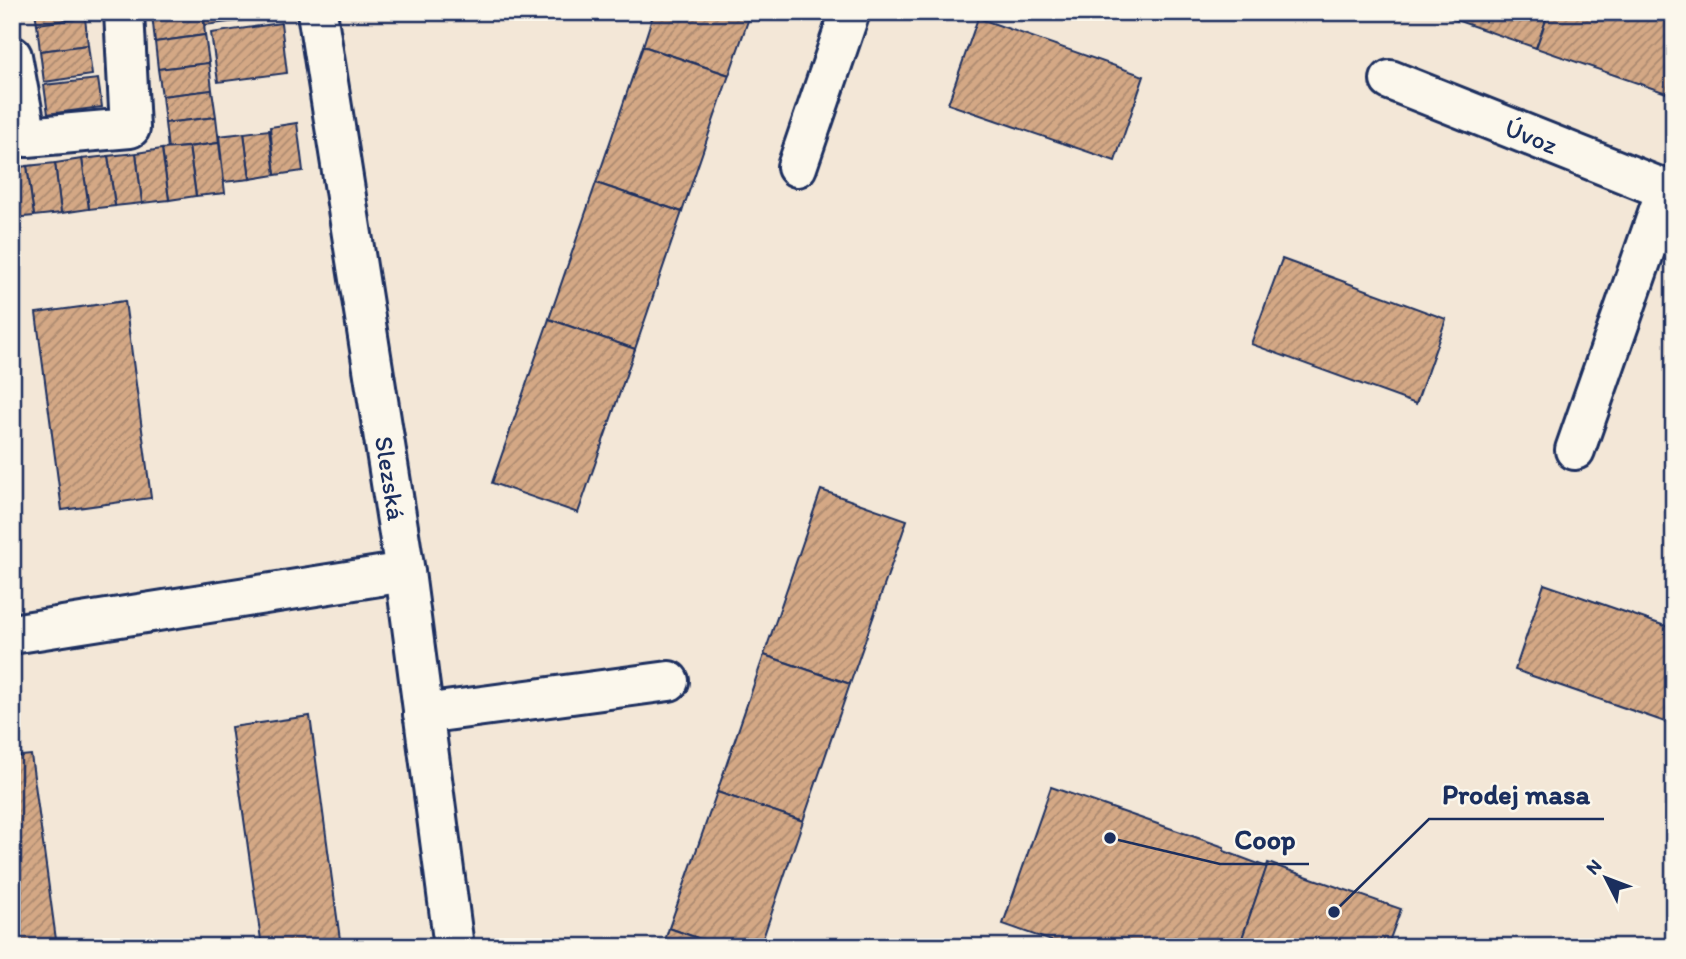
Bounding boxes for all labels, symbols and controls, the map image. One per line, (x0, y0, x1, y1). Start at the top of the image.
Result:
street label: Úvoz (1500, 111, 1562, 161)
street label: Slezská (368, 434, 413, 523)
callout: Prodej masa (1429, 770, 1604, 819)
text: Prodej masa (1442, 777, 1590, 811)
callout: Coop (1220, 815, 1309, 864)
text: Coop (1234, 822, 1296, 856)
north arrow (1570, 844, 1640, 914)
text: N (1581, 854, 1607, 879)

